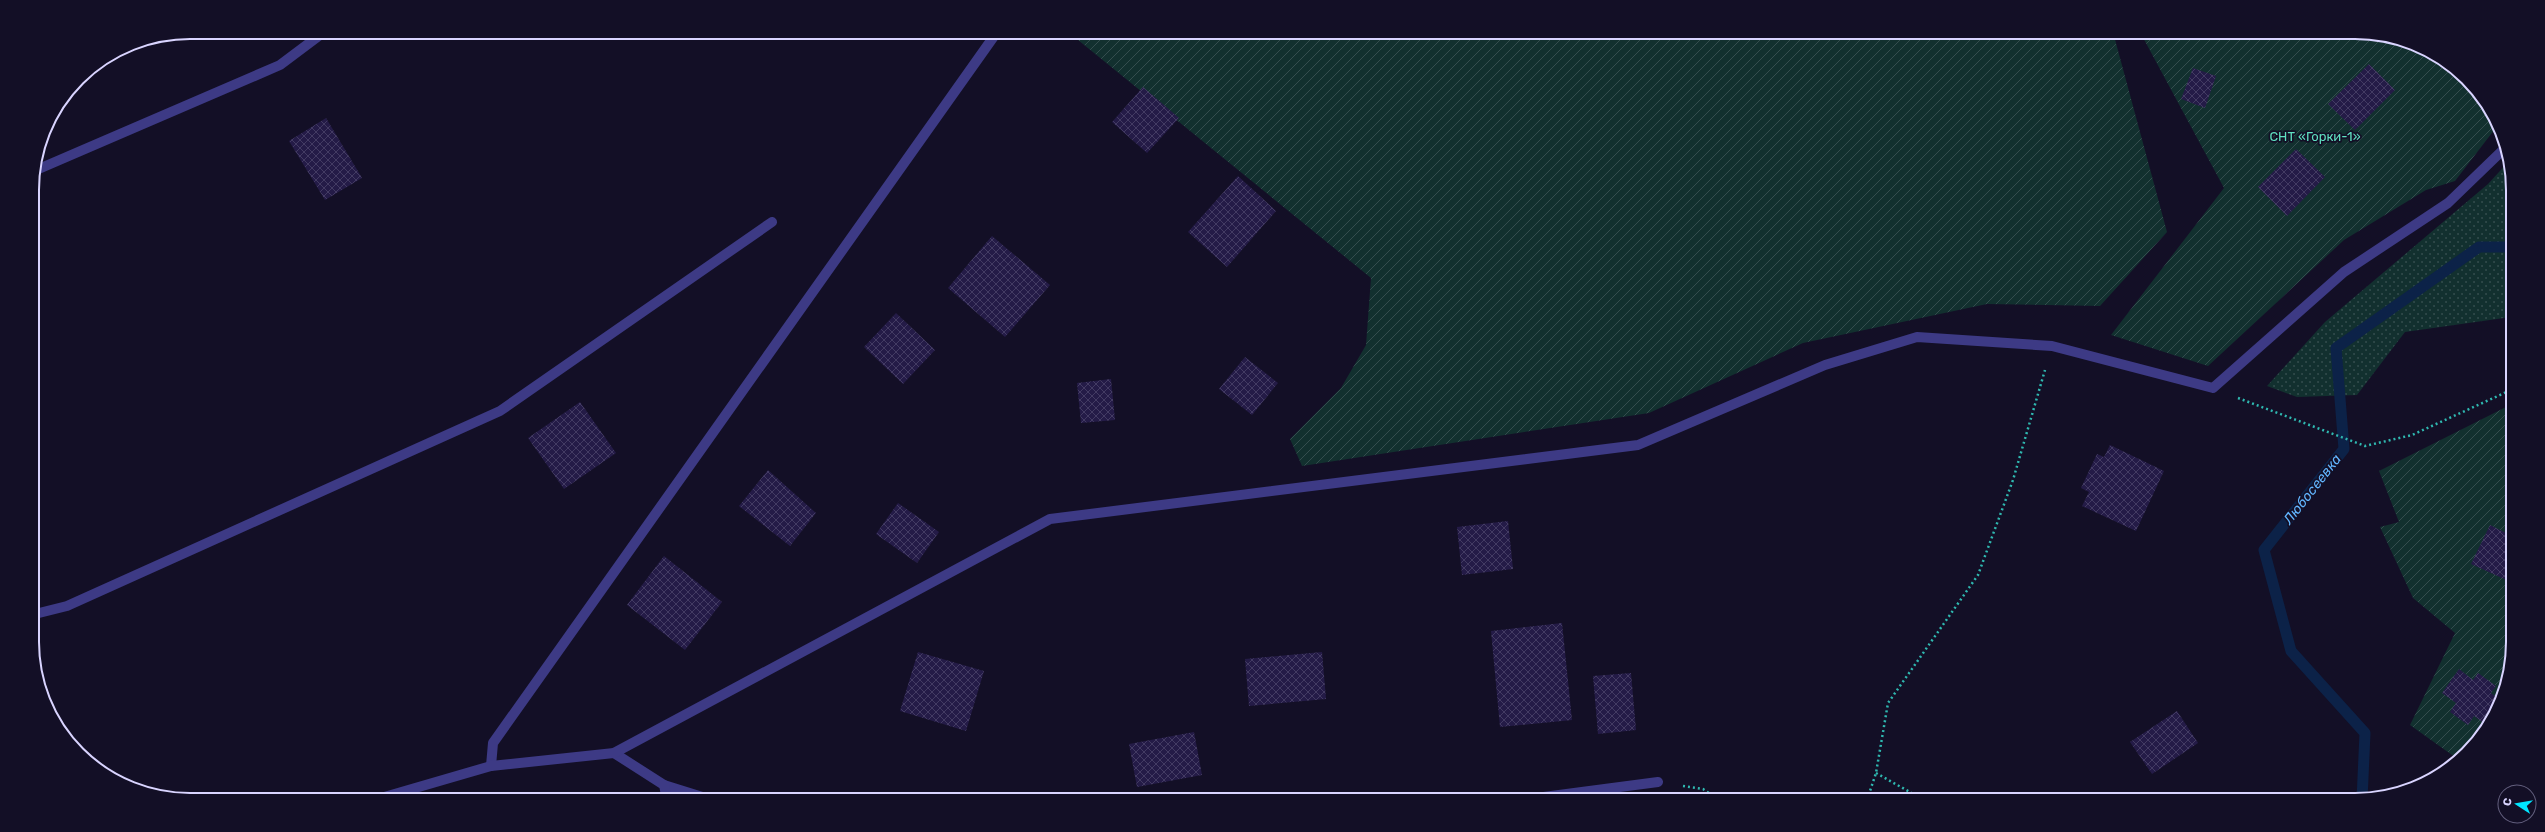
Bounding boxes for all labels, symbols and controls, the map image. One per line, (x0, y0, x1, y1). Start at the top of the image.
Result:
park label: СНТ «Горки-1» (2269, 129, 2361, 144)
water label: Любосеевка (2279, 451, 2345, 528)
north arrow (2497, 784, 2537, 824)
text: С (2501, 797, 2515, 807)

